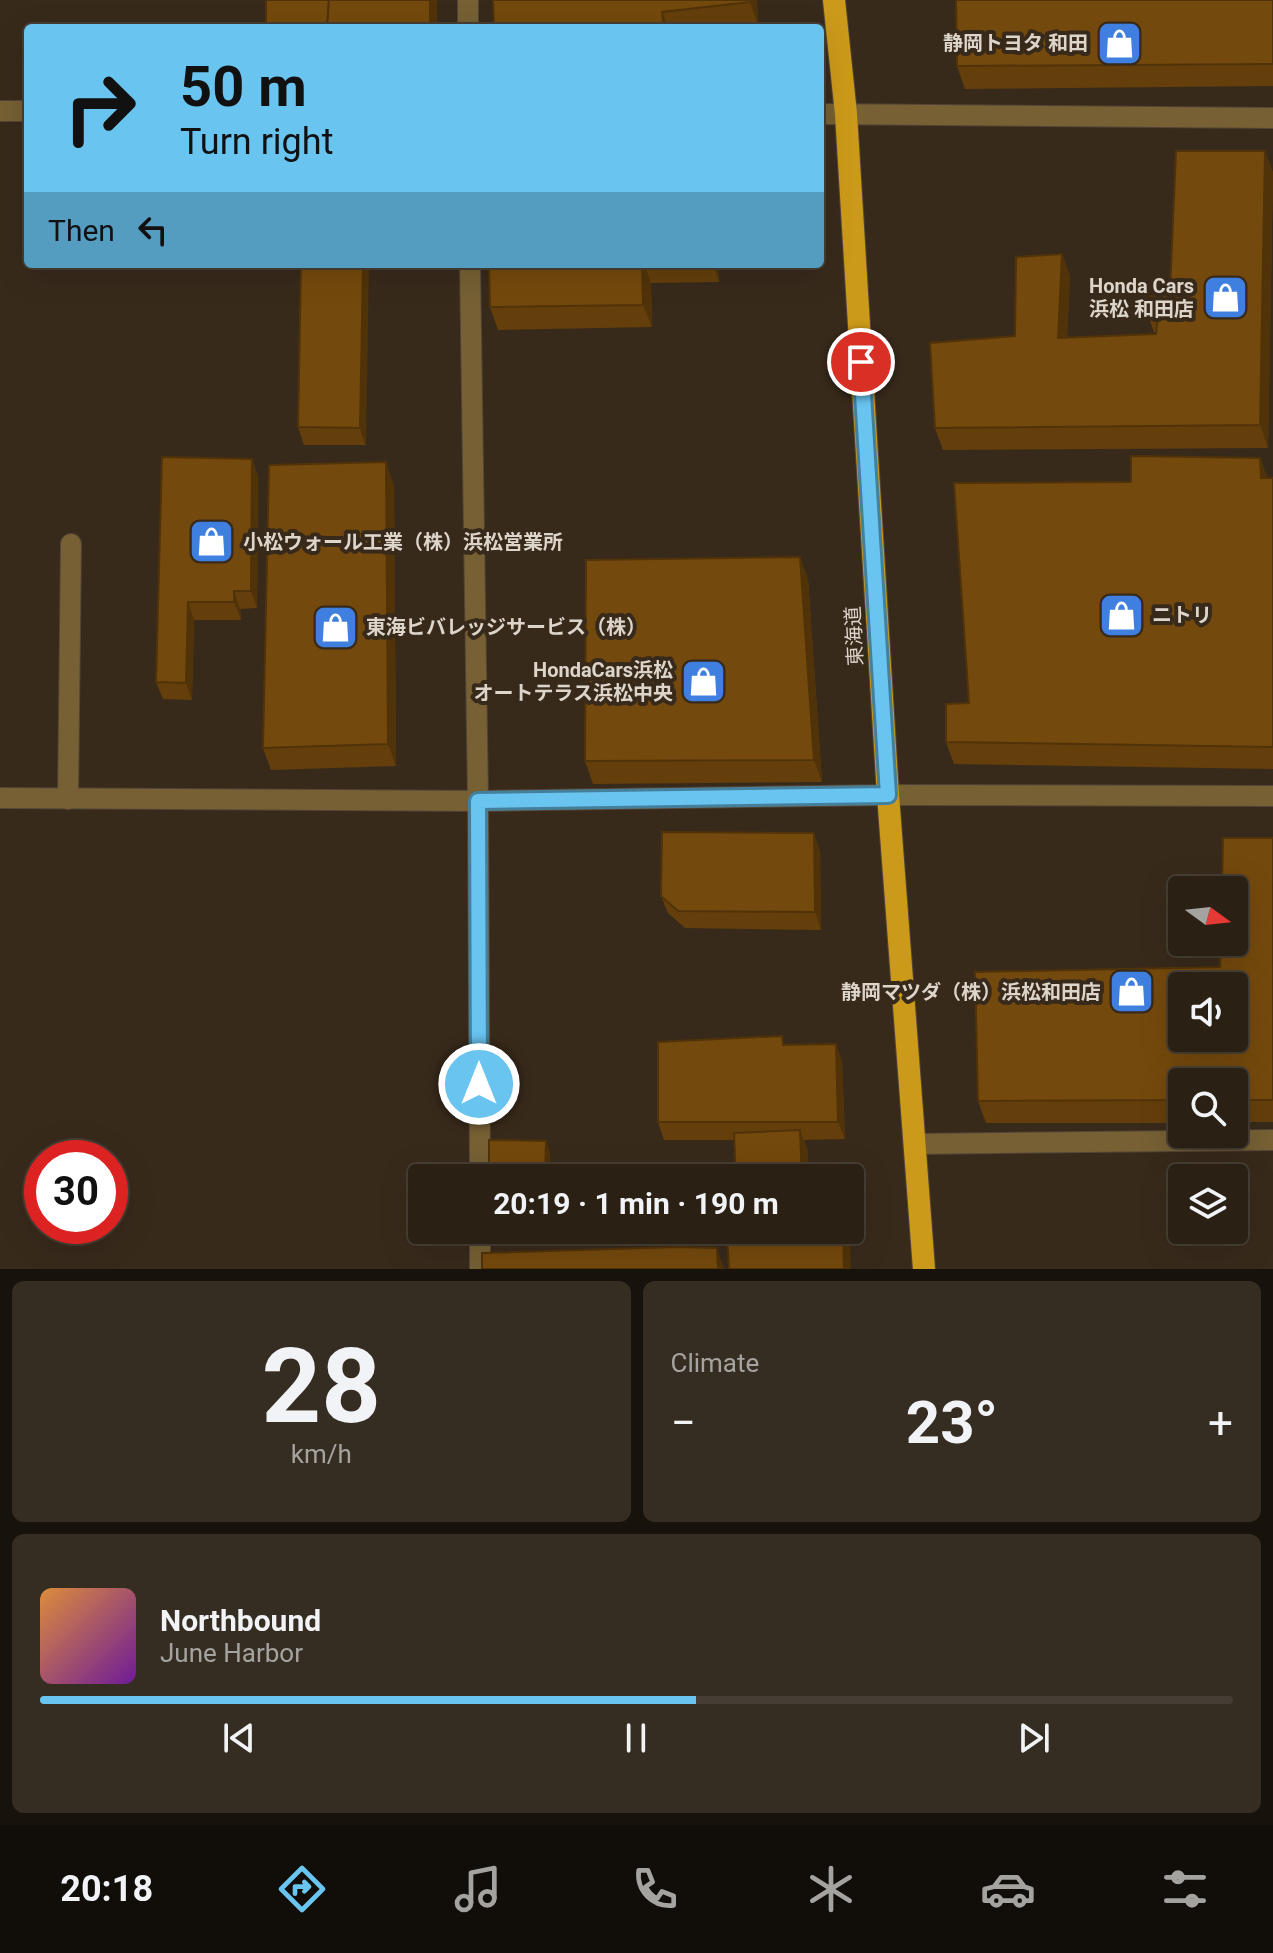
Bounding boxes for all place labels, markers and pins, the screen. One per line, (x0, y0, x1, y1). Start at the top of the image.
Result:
shop icon: 静岡トヨタ 和田 (1095, 19, 1143, 67)
place label: 静岡トヨタ 和田 (943, 31, 1088, 55)
shop icon: Honda Cars 浜松 和田店 (1201, 273, 1249, 321)
place label: Honda Cars 浜松 和田店 (1089, 274, 1194, 321)
pin (827, 328, 895, 396)
shop icon: 小松ウォール工業（株）浜松営業所 (188, 518, 236, 566)
place label: 小松ウォール工業（株）浜松営業所 (243, 530, 563, 554)
shop icon: ニトリ (1097, 591, 1145, 639)
shop icon: 東海ビバレッジサービス（株） (311, 603, 359, 651)
place label: ニトリ (1152, 603, 1212, 627)
place label: 東海ビバレッジサービス（株） (366, 615, 646, 639)
place label: HondaCars浜松 オートテラス浜松中央 (473, 658, 673, 705)
shop icon: HondaCars浜松 オートテラス浜松中央 (680, 658, 728, 706)
shop icon: 静岡マツダ（株）浜松和田店 (1108, 968, 1156, 1016)
place label: 静岡マツダ（株）浜松和田店 (841, 980, 1101, 1004)

